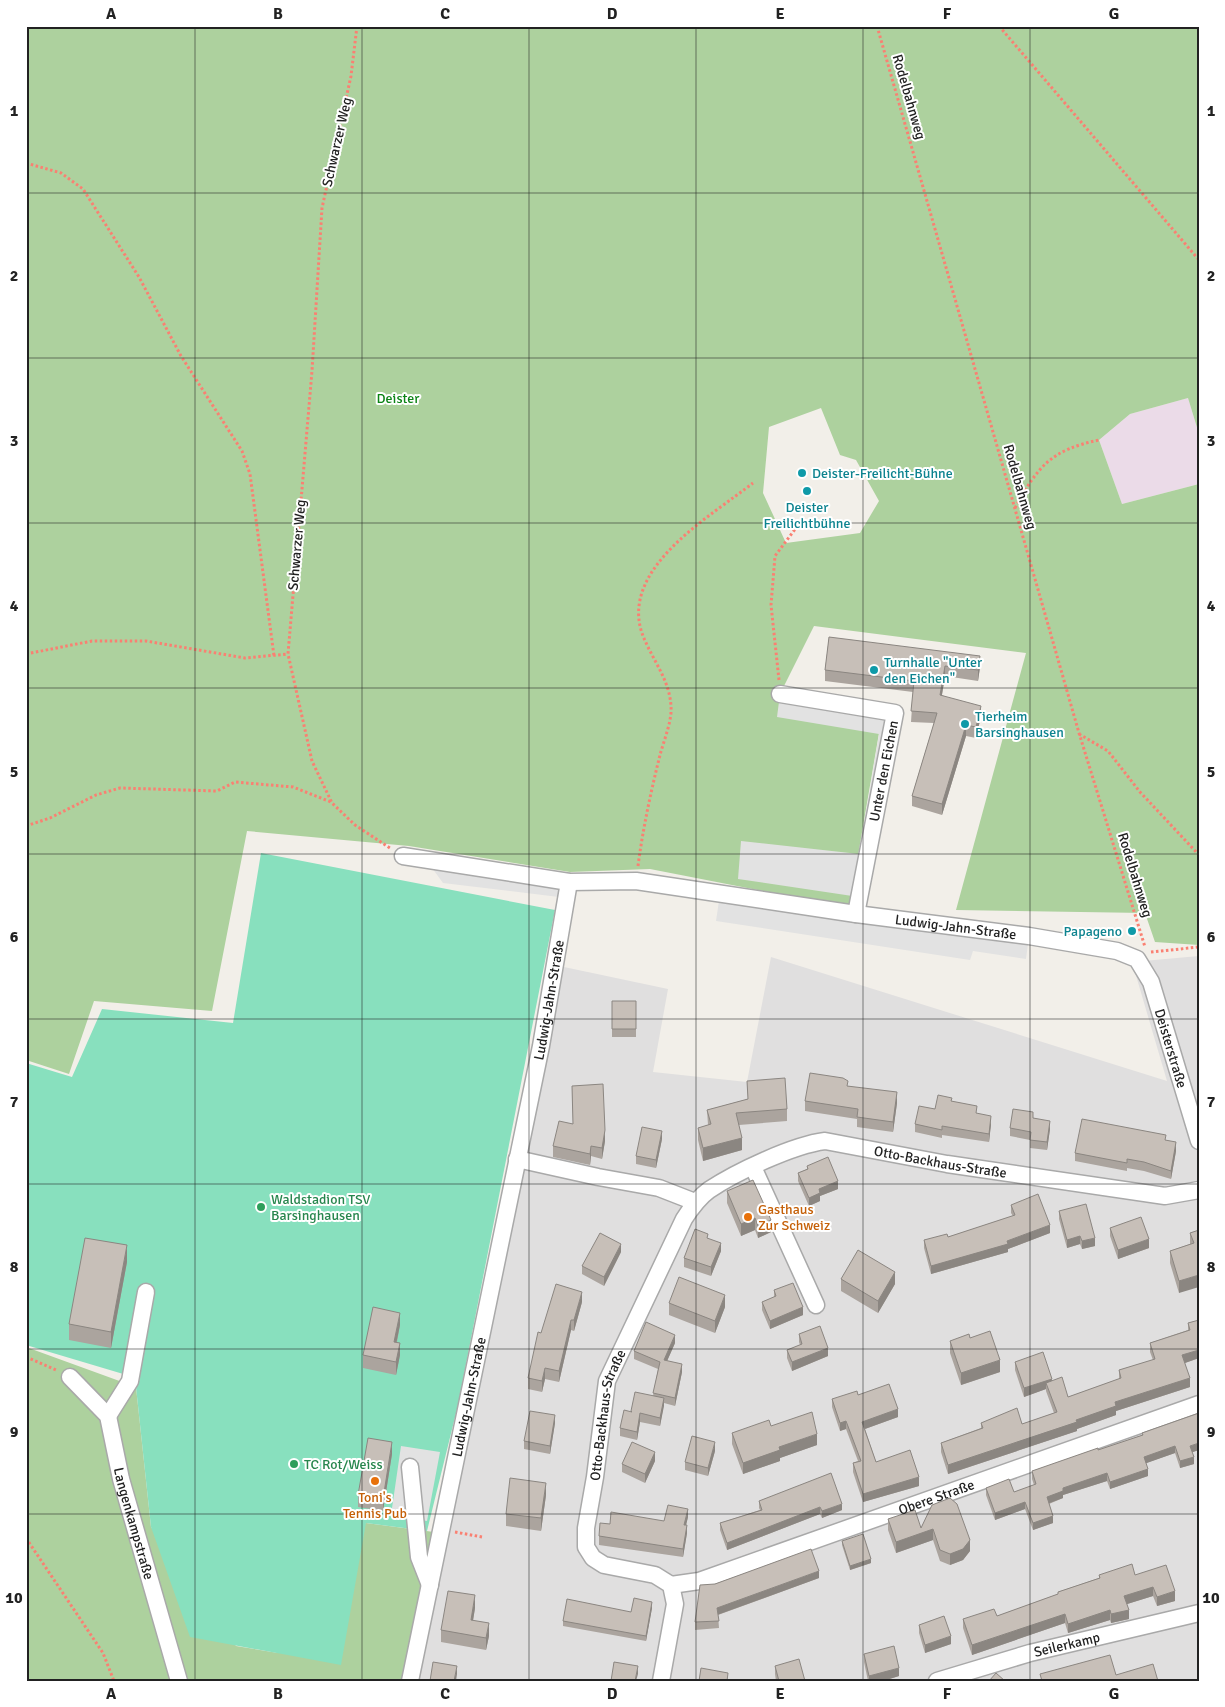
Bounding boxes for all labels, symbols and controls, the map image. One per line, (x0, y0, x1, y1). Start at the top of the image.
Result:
text: A (106, 4, 117, 24)
text: B (273, 4, 283, 24)
text: C (440, 4, 450, 24)
text: D (607, 4, 618, 24)
text: E (775, 4, 785, 24)
text: F (943, 4, 952, 24)
text: G (1109, 4, 1119, 24)
street label: Rodelbahnweg (889, 52, 929, 142)
street label: Schwarzer Weg (318, 96, 356, 188)
text: 1 (10, 101, 19, 121)
text: 1 (1207, 101, 1216, 121)
text: 2 (10, 266, 18, 286)
text: 2 (1207, 266, 1215, 286)
park label: Deister (377, 390, 420, 407)
text: 3 (10, 431, 18, 451)
text: 3 (1207, 431, 1215, 451)
street label: Rodelbahnweg (1000, 442, 1040, 532)
place label: Deister-Freilicht-Bühne (812, 465, 953, 482)
marker: Deister-Freilicht-Bühne (796, 467, 808, 479)
marker: Deister Freilichtbühne (801, 485, 813, 497)
street label: Schwarzer Weg (285, 499, 309, 591)
place label: Deister Freilichtbühne (764, 499, 850, 532)
text: 4 (10, 596, 19, 616)
text: 4 (1207, 596, 1216, 616)
place label: Turnhalle "Unter den Eichen" (884, 654, 983, 687)
marker: Turnhalle "Unter den Eichen" (868, 664, 880, 676)
place label: Tierheim Barsinghausen (975, 708, 1064, 741)
marker: Tierheim Barsinghausen (959, 718, 971, 730)
street label: Unter den Eichen (866, 719, 902, 823)
text: 5 (10, 762, 18, 782)
text: 5 (1207, 762, 1215, 782)
street label: Rodelbahnweg (1114, 830, 1156, 920)
street label: Ludwig-Jahn-Straße (894, 911, 1017, 943)
place label: Papageno (1063, 923, 1122, 940)
marker: Papageno (1126, 925, 1138, 937)
text: 6 (10, 927, 19, 947)
text: 6 (1207, 927, 1216, 947)
street label: Ludwig-Jahn-Straße (530, 938, 567, 1062)
street label: Deisterstraße (1151, 1007, 1191, 1090)
text: 7 (10, 1092, 19, 1112)
text: 7 (1207, 1092, 1216, 1112)
street label: Otto-Backhaus-Straße (873, 1142, 1008, 1181)
place label: Waldstadion TSV Barsinghausen (271, 1191, 370, 1224)
marker: Waldstadion TSV Barsinghausen (255, 1201, 267, 1213)
place label: Gasthaus Zur Schweiz (758, 1201, 830, 1234)
marker: Gasthaus Zur Schweiz (742, 1211, 754, 1223)
text: 8 (10, 1257, 19, 1277)
text: 8 (1207, 1257, 1216, 1277)
street label: Ludwig-Jahn-Straße (448, 1335, 489, 1458)
street label: Otto-Backhaus-Straße (586, 1347, 629, 1482)
text: 9 (10, 1422, 19, 1442)
text: 9 (1207, 1422, 1216, 1442)
place label: TC Rot/Weiss (304, 1456, 383, 1473)
marker: TC Rot/Weiss (288, 1458, 300, 1470)
street label: Langenkampstraße (110, 1466, 158, 1581)
marker: Toni's Tennis Pub (369, 1475, 381, 1487)
street label: Obere Straße (896, 1476, 976, 1518)
place label: Toni's Tennis Pub (343, 1489, 407, 1522)
text: 10 (5, 1588, 23, 1608)
text: 10 (1202, 1588, 1220, 1608)
street label: Seilerkamp (1032, 1628, 1102, 1660)
text: A (106, 1684, 117, 1704)
text: B (273, 1684, 283, 1704)
text: C (440, 1684, 450, 1704)
text: D (607, 1684, 618, 1704)
text: E (775, 1684, 785, 1704)
text: F (943, 1684, 952, 1704)
text: G (1109, 1684, 1119, 1704)

